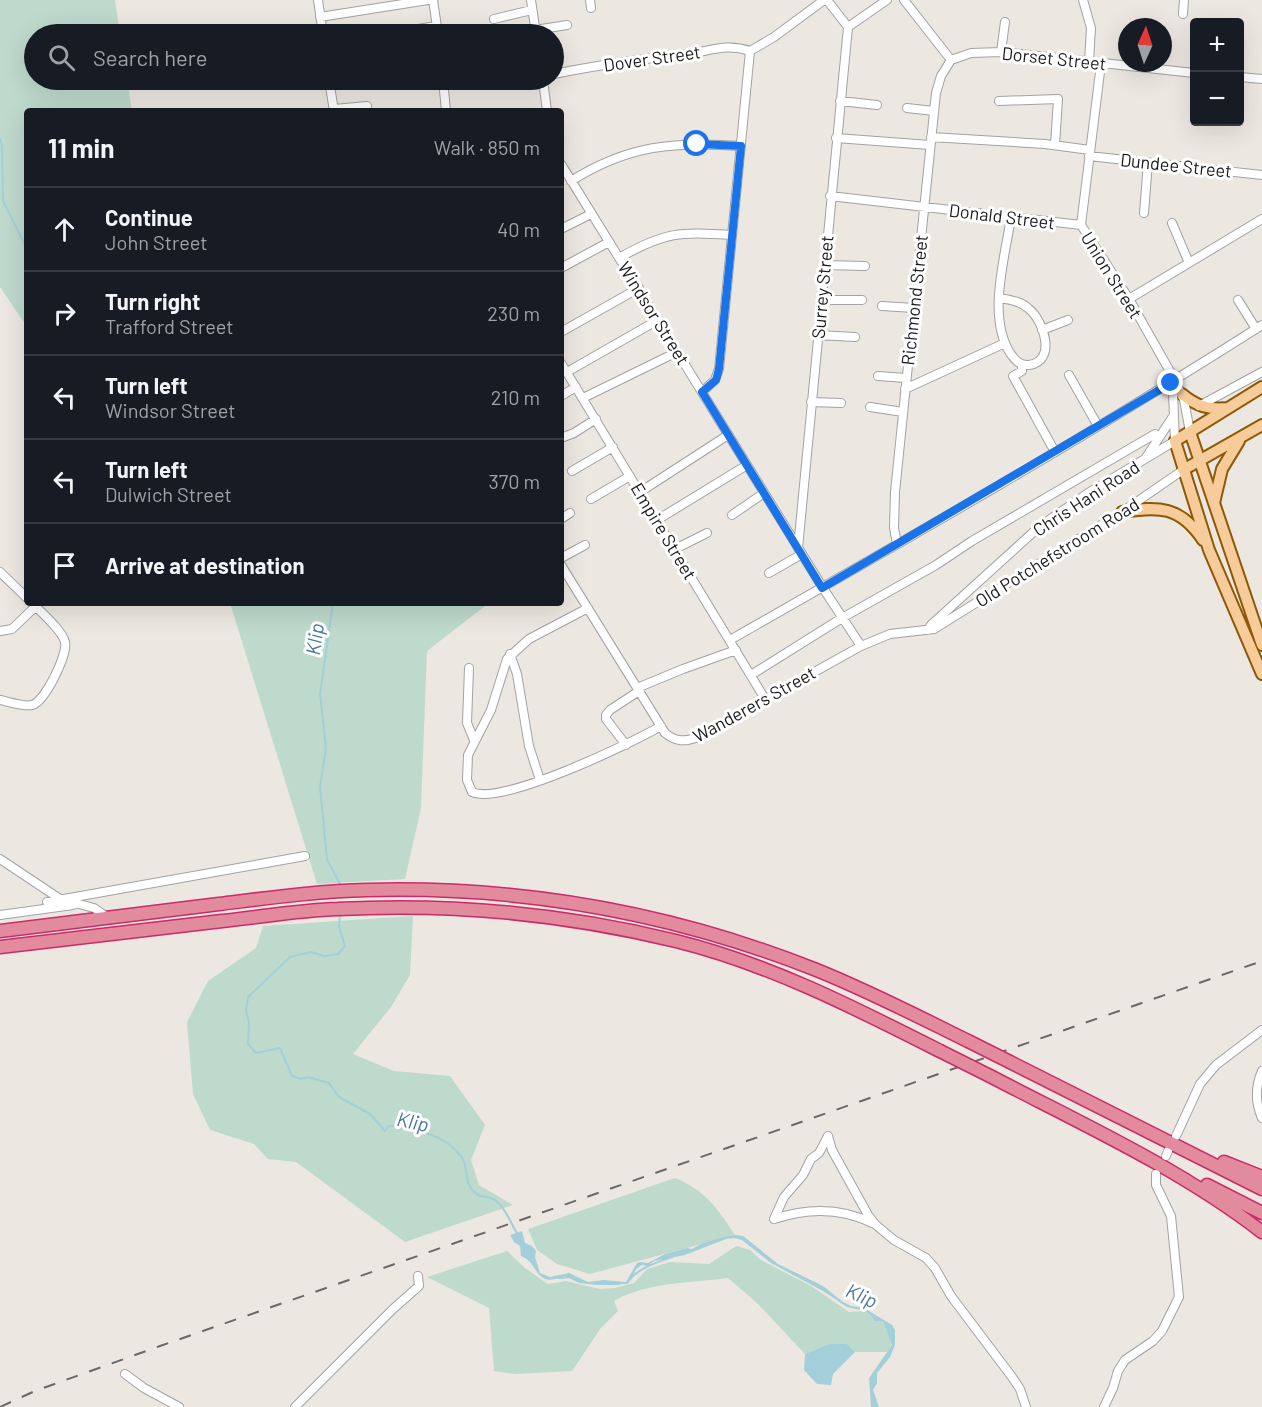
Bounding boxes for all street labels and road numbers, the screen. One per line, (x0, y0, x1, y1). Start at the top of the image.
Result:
street label: Dover Street (602, 40, 702, 76)
street label: Dorset Street (1001, 42, 1107, 74)
street label: Dundee Street (1119, 148, 1233, 182)
street label: Donald Street (948, 199, 1056, 233)
street label: Union Street (1077, 228, 1147, 322)
street label: Surrey Street (807, 234, 837, 340)
street label: Richmond Street (896, 234, 932, 366)
street label: Windsor Street (614, 257, 694, 369)
street label: Chris Hani Road (1029, 455, 1143, 541)
street label: Empire Street (626, 479, 702, 583)
street label: Old Potchefstroom Road (971, 493, 1143, 611)
street label: Wanderers Street (689, 661, 819, 747)

